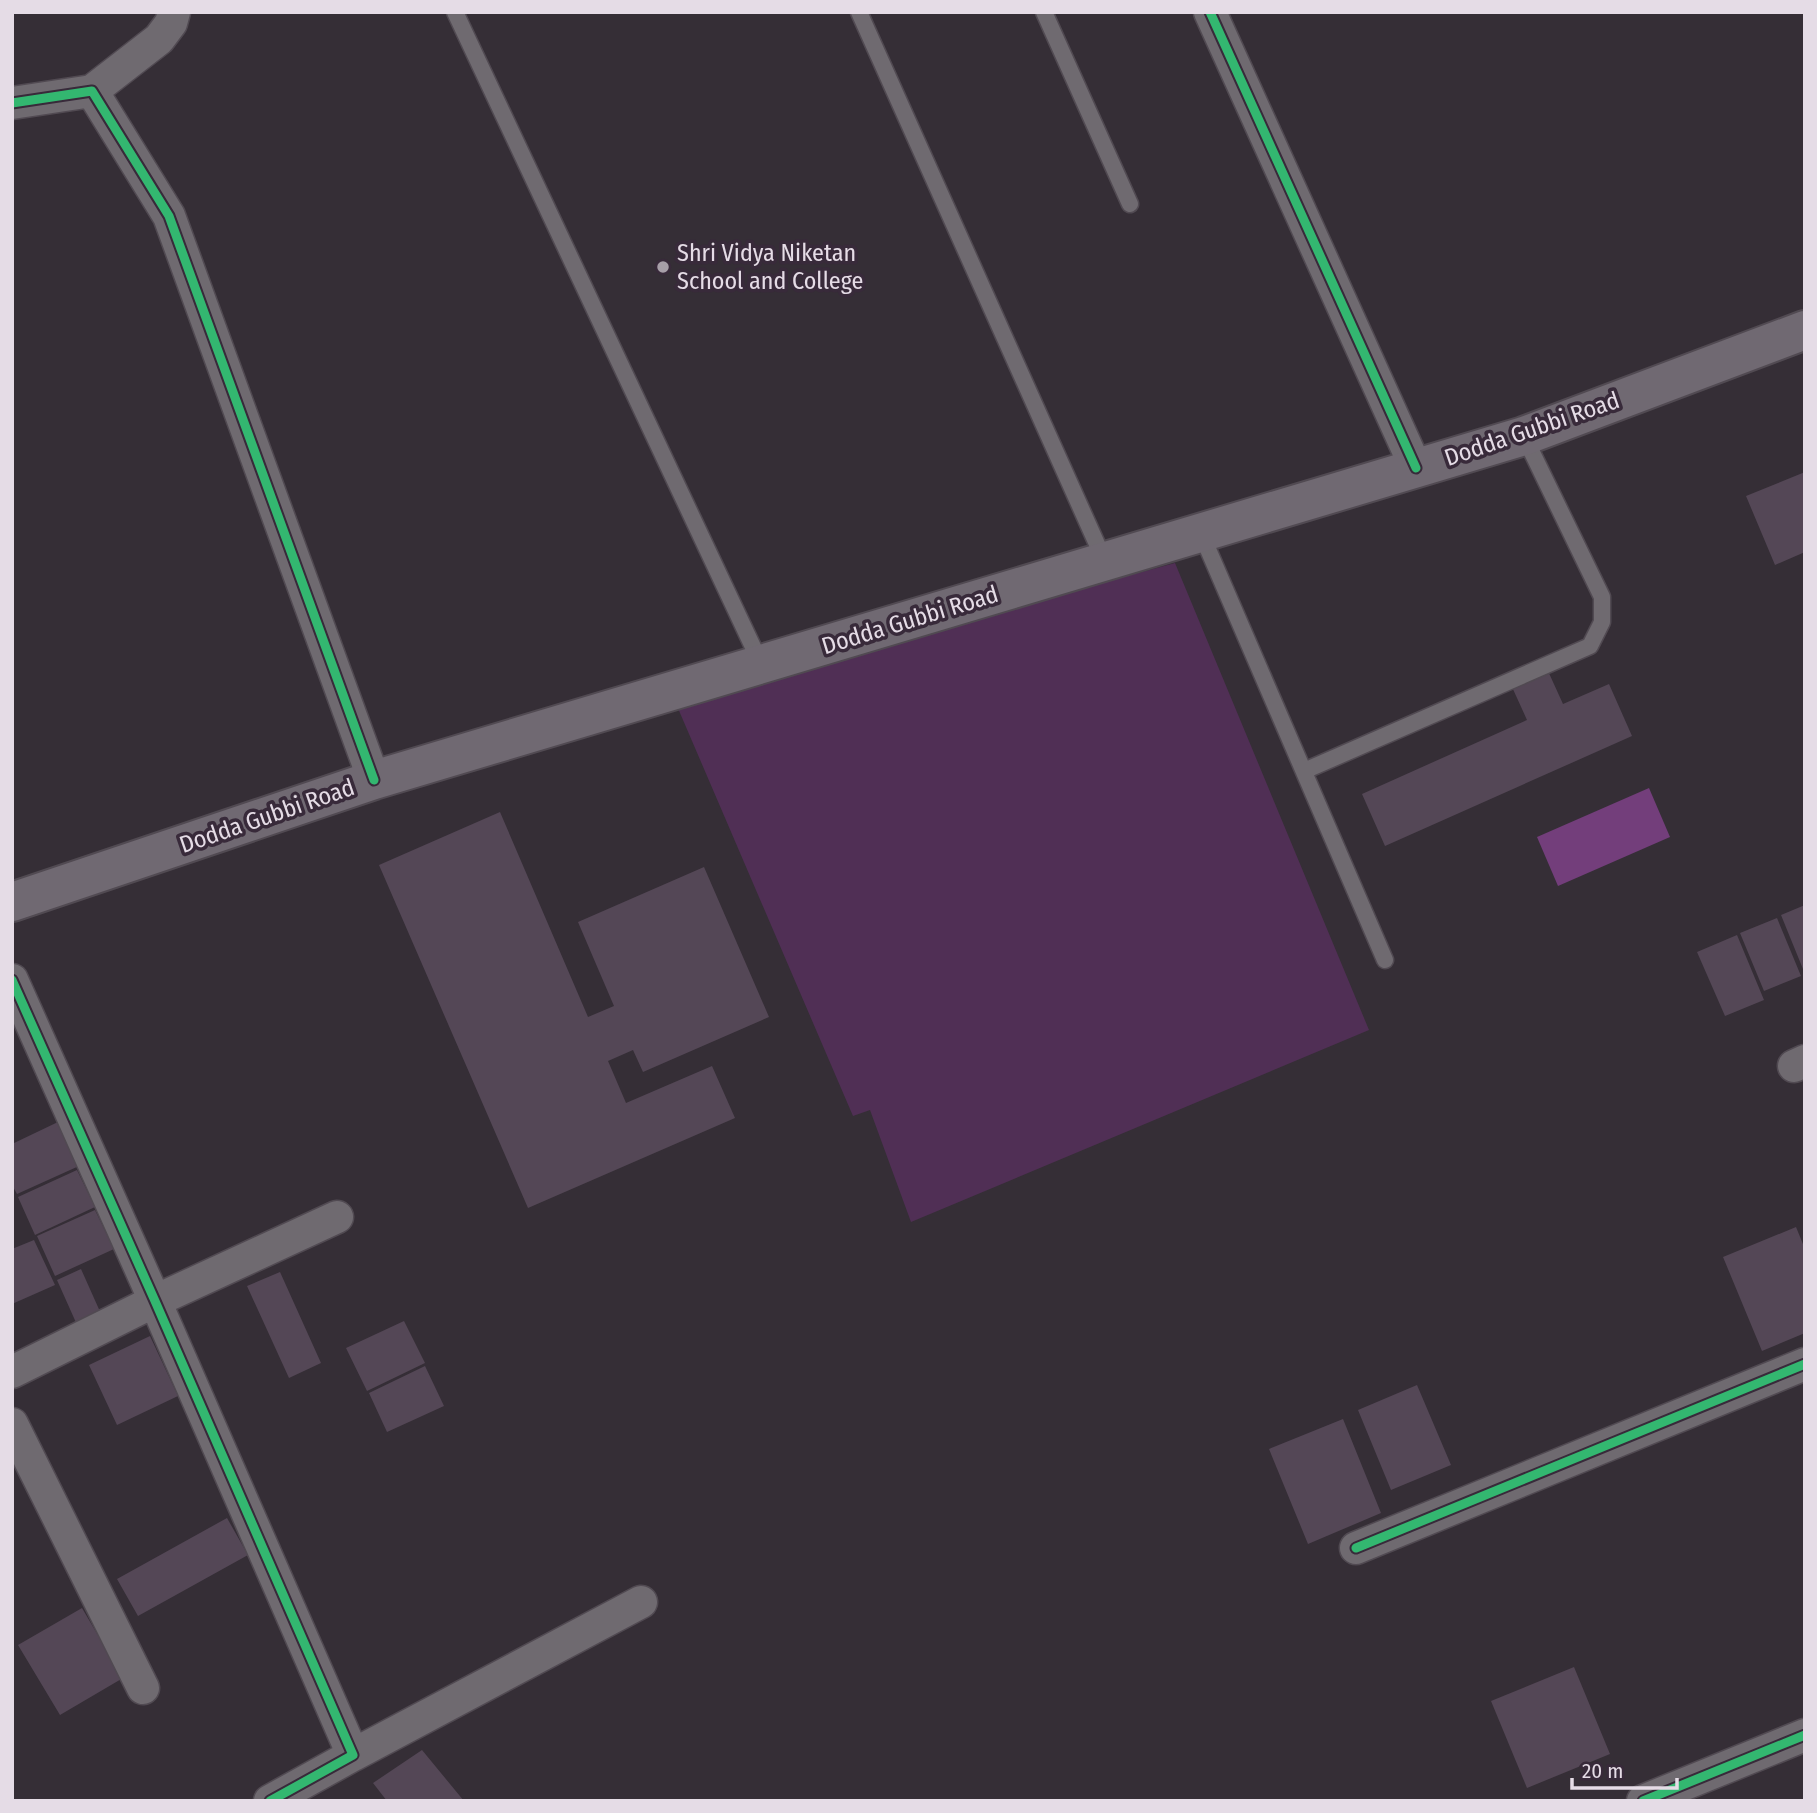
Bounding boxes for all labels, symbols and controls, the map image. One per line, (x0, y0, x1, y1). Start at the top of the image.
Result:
place label: Shri Vidya Niketan School and College (677, 239, 863, 295)
marker: Shri Vidya Niketan School and College (655, 259, 671, 275)
street label: Dodda Gubbi Road (1441, 386, 1623, 472)
street label: Dodda Gubbi Road (818, 580, 1002, 660)
street label: Dodda Gubbi Road (176, 773, 358, 859)
scale bar (1572, 1746, 1677, 1790)
text: 20 m (1582, 1758, 1623, 1784)

